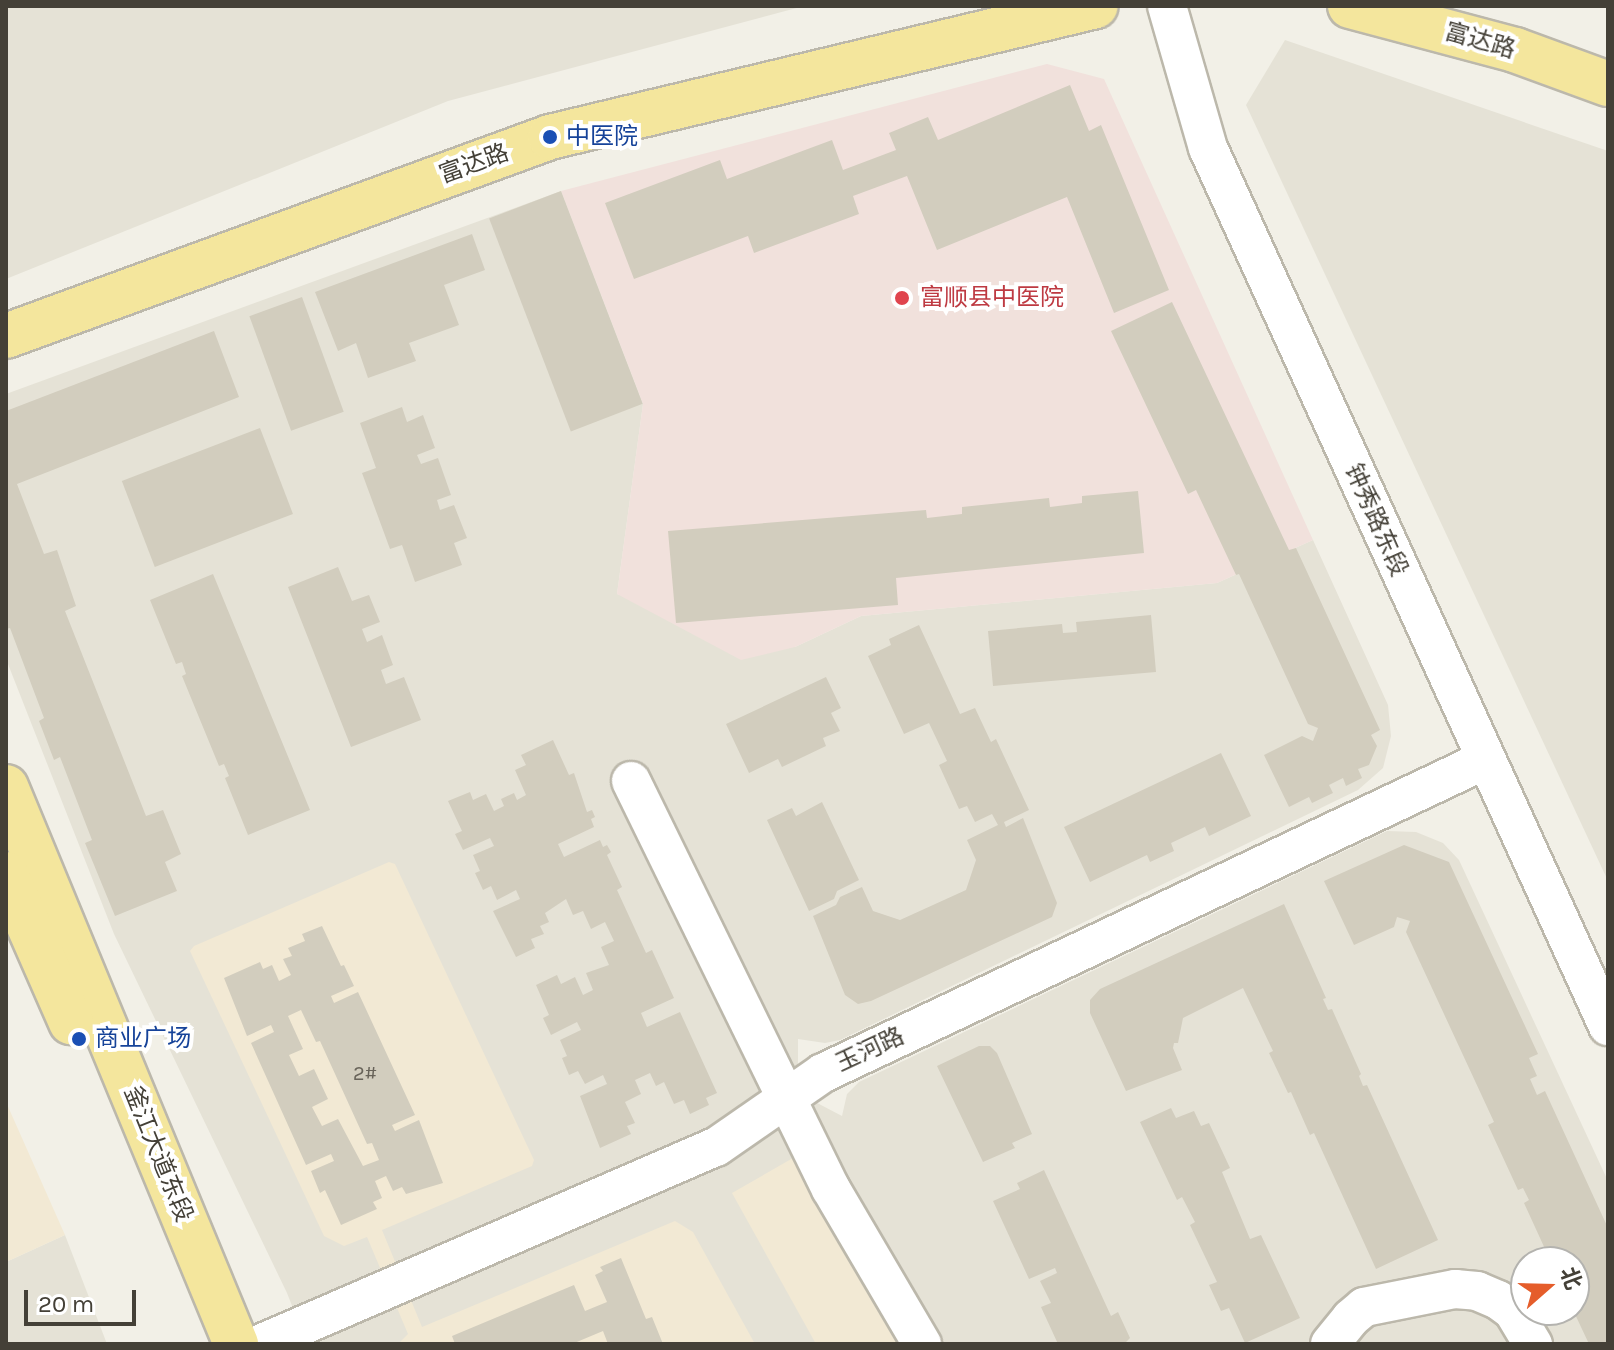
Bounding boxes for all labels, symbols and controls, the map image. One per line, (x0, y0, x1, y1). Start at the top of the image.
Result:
street label: 富达路 (1441, 17, 1519, 65)
place label: 中医院 (566, 123, 638, 151)
marker: 中医院 (541, 128, 559, 146)
street label: 富达路 (435, 138, 513, 190)
place label: 富顺县中医院 (920, 284, 1064, 312)
marker: 富顺县中医院 (891, 287, 913, 309)
street label: 钟秀路东段 (1338, 459, 1414, 581)
street label: 玉河路 (831, 1022, 909, 1078)
place label: 商业广场 (95, 1025, 191, 1053)
marker: 商业广场 (70, 1030, 88, 1048)
house number: 2# (353, 1061, 377, 1085)
street label: 釜江大道东段 (118, 1082, 198, 1226)
north arrow (1510, 1246, 1590, 1326)
text: 北 (1555, 1264, 1587, 1293)
scale bar (28, 1274, 140, 1324)
text: 20 m (38, 1290, 94, 1318)

